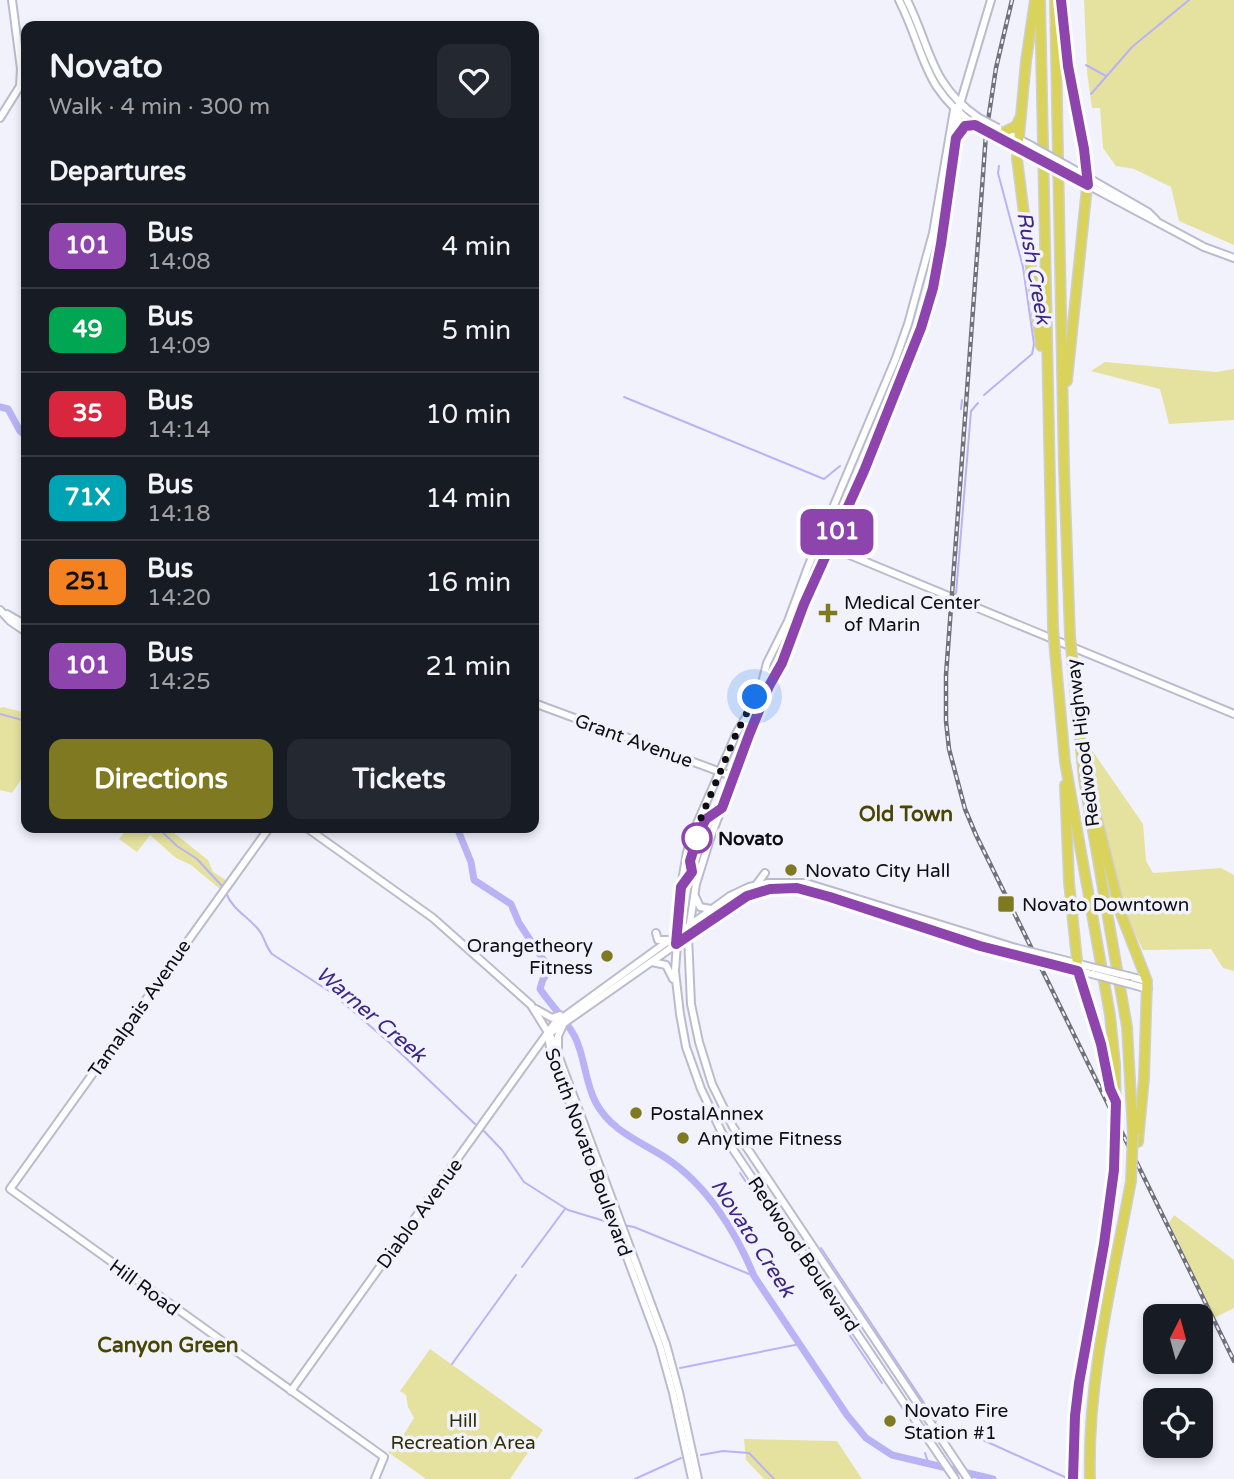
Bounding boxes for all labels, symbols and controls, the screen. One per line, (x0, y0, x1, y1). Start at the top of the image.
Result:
button: heart (437, 44, 511, 118)
text: Novato (49, 47, 163, 86)
text: Walk · 4 min · 300 m (49, 93, 270, 121)
text: Departures (49, 156, 186, 187)
water label: Rush Creek (1011, 210, 1056, 328)
text: Bus (147, 217, 193, 248)
text: 101 (65, 231, 110, 260)
text: 4 min (442, 231, 511, 262)
text: 14:08 (147, 248, 211, 276)
text: Bus (147, 301, 193, 332)
text: 49 (72, 315, 103, 344)
text: 5 min (442, 315, 511, 346)
text: 14:09 (147, 332, 211, 360)
text: Bus (147, 385, 193, 416)
text: 35 (72, 399, 103, 428)
text: 10 min (425, 399, 511, 430)
text: 14:14 (147, 416, 211, 444)
text: Bus (147, 469, 193, 500)
text: 71X (64, 483, 111, 512)
text: 14 min (425, 483, 511, 514)
text: 14:18 (147, 500, 211, 528)
line badge: 101 (797, 509, 877, 555)
text: 101 (814, 517, 860, 546)
text: Bus (147, 553, 193, 584)
text: 251 (65, 567, 110, 596)
text: 16 min (425, 567, 511, 598)
text: 14:20 (147, 584, 211, 612)
place label: Medical Center of Marin (844, 592, 981, 636)
marker: Medical Center of Marin (818, 603, 838, 623)
text: Bus (147, 637, 193, 668)
text: 101 (65, 651, 110, 680)
text: 21 min (425, 651, 511, 682)
street label: Redwood Highway (1062, 658, 1104, 828)
text: 14:25 (147, 668, 211, 696)
your location (737, 679, 772, 714)
street label: Grant Avenue (572, 709, 696, 772)
button: Directions (49, 739, 273, 819)
button: Tickets (287, 739, 511, 819)
district label: Old Town (859, 802, 953, 827)
marker: Novato (682, 823, 712, 853)
place label: Novato (718, 828, 784, 850)
place label: Novato City Hall (805, 860, 950, 882)
marker: Novato City Hall (783, 862, 799, 878)
marker: Novato Downtown (996, 894, 1016, 914)
place label: Novato Downtown (1022, 894, 1189, 916)
street label: Tamalpais Avenue (84, 935, 196, 1082)
place label: Orangetheory Fitness (467, 935, 593, 979)
marker: Orangetheory Fitness (599, 948, 615, 964)
water label: Warner Creek (311, 961, 432, 1069)
street label: South Novato Boulevard (540, 1045, 636, 1260)
place label: PostalAnnex (650, 1103, 764, 1125)
marker: PostalAnnex (628, 1105, 644, 1121)
place label: Anytime Fitness (697, 1128, 842, 1150)
marker: Anytime Fitness (675, 1130, 691, 1146)
street label: Diablo Avenue (372, 1154, 467, 1273)
street label: Redwood Boulevard (743, 1173, 863, 1336)
water label: Novato Creek (705, 1175, 801, 1303)
street label: Hill Road (105, 1255, 184, 1321)
north arrow (1143, 1304, 1213, 1374)
map controls (1143, 1304, 1213, 1458)
district label: Canyon Green (97, 1333, 239, 1358)
button: locate (1143, 1388, 1213, 1458)
place label: Novato Fire Station #1 (904, 1400, 1008, 1444)
park label: Hill Recreation Area (390, 1410, 536, 1454)
marker: Novato Fire Station #1 (882, 1413, 898, 1429)

